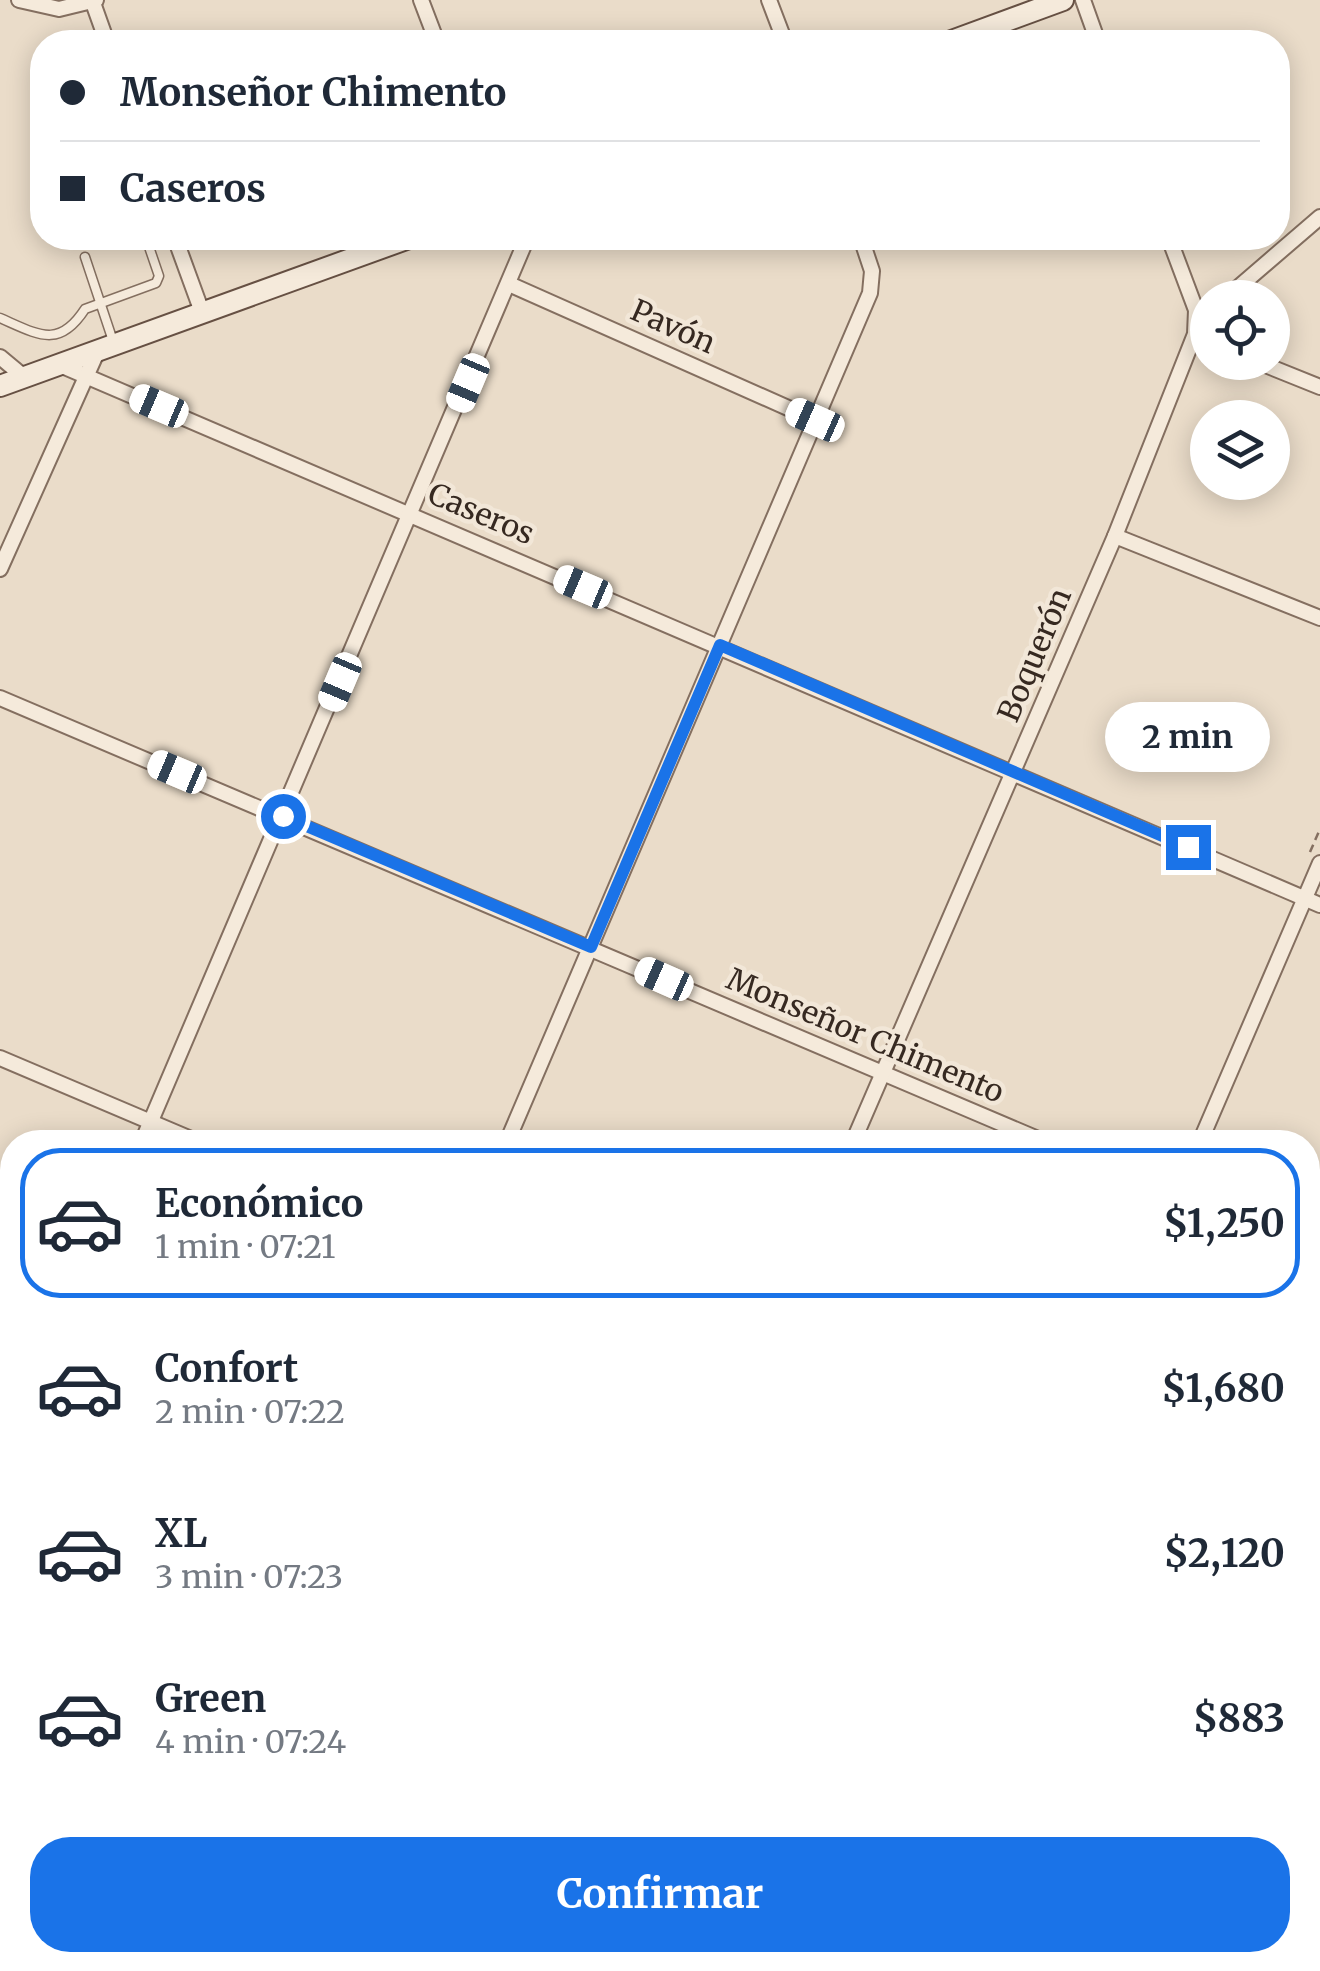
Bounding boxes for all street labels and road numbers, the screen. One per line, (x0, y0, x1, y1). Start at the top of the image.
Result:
street label: Pavón (625, 291, 722, 362)
street label: Caseros (423, 474, 540, 552)
street label: Boquerón (989, 582, 1079, 727)
street label: Monseñor Chimento (721, 959, 1010, 1111)

